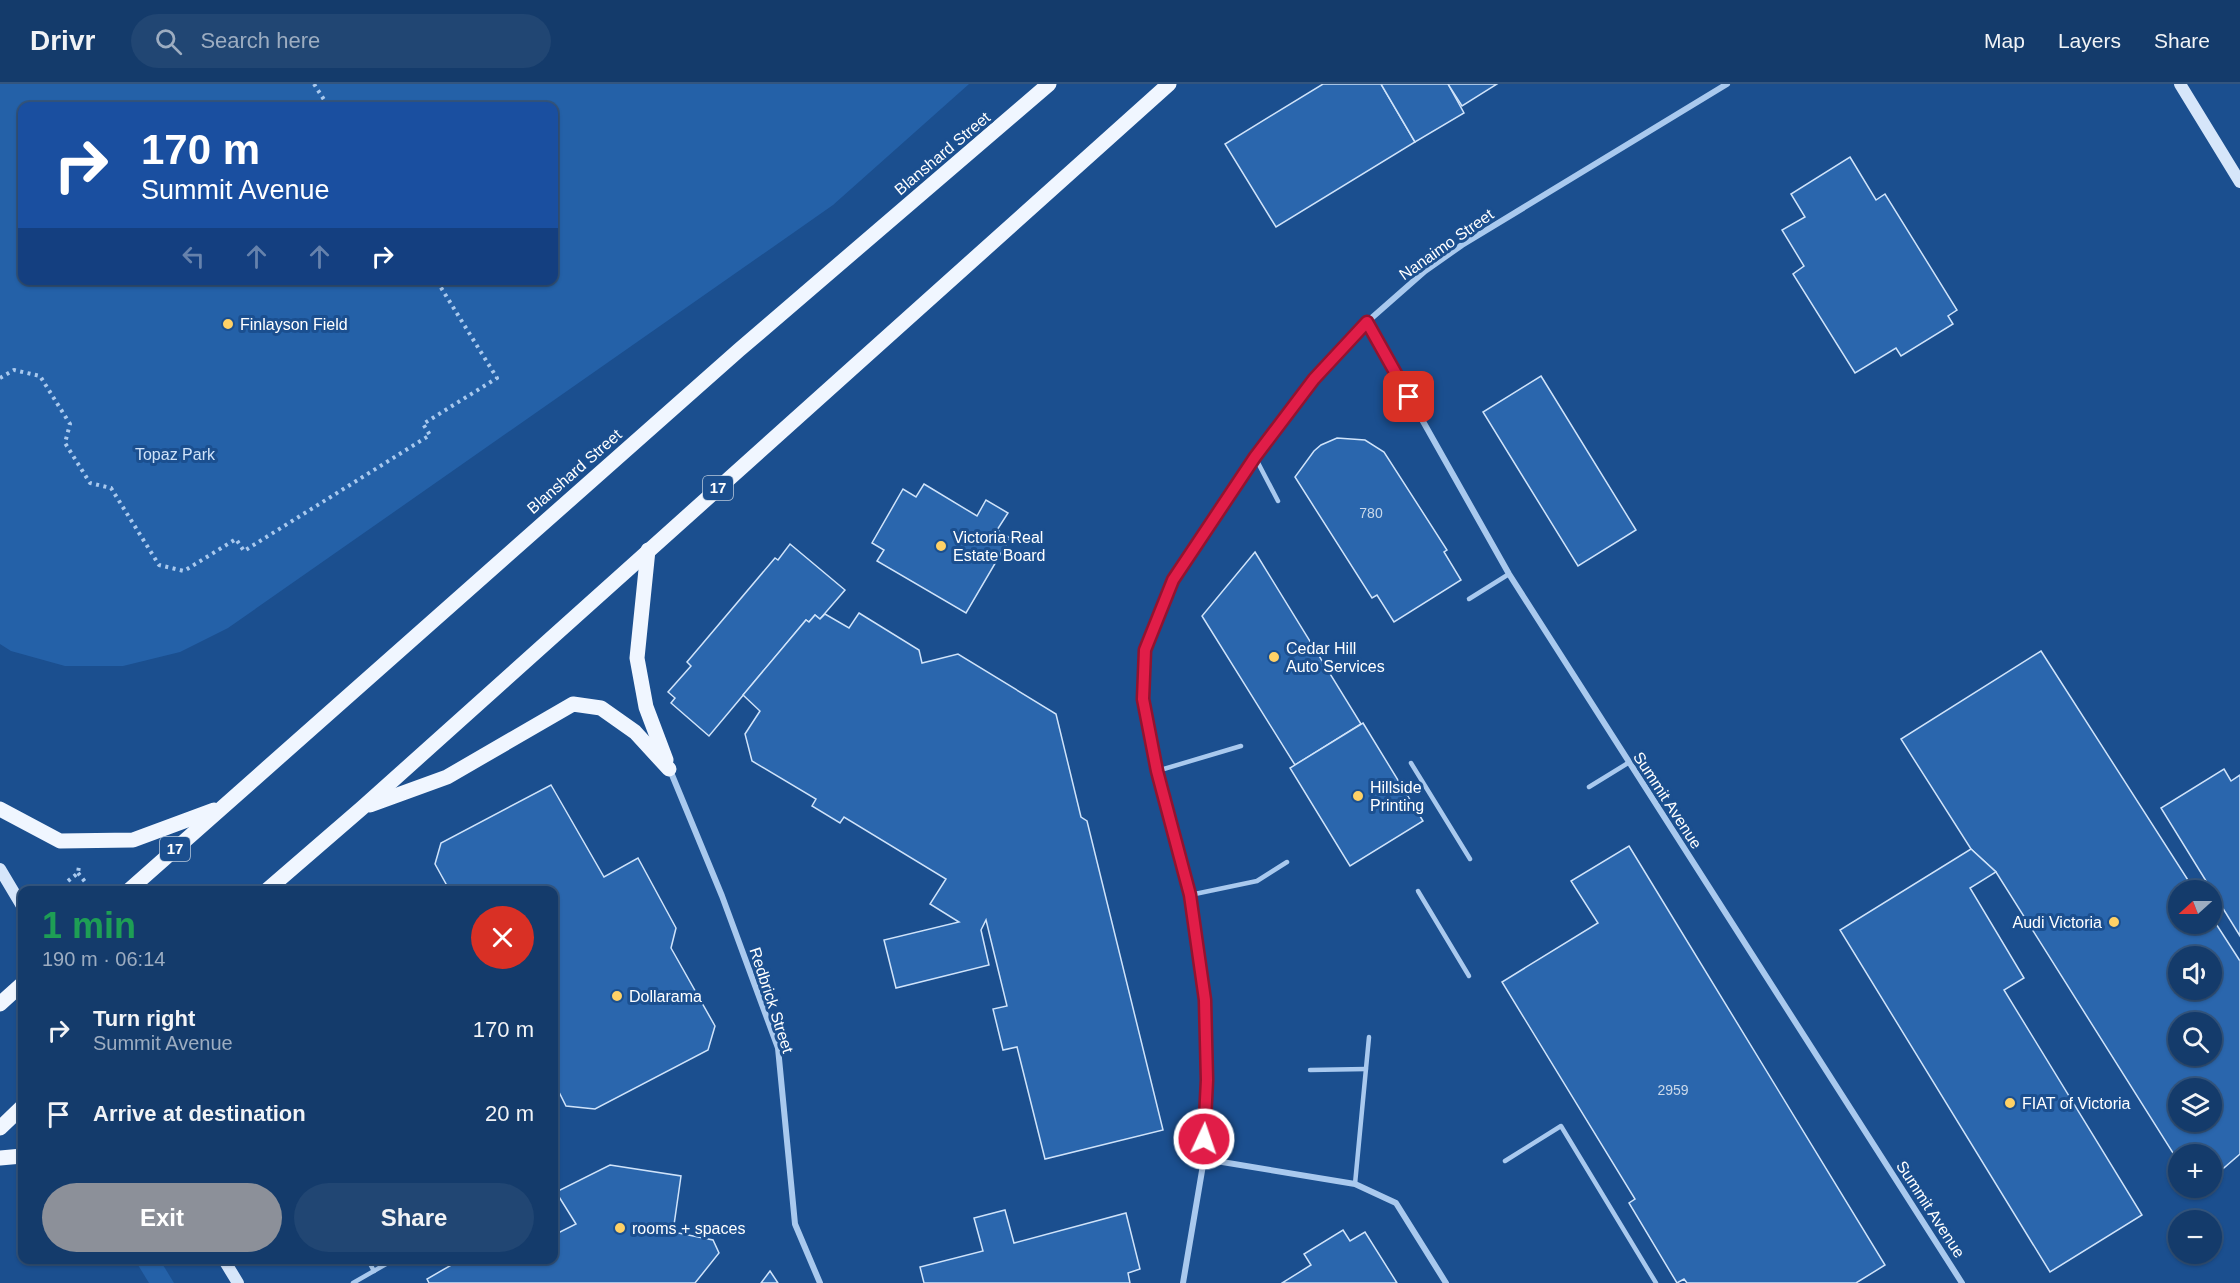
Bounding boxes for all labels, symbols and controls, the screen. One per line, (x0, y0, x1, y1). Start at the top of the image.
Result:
search box (131, 14, 551, 68)
text: Drivr (30, 25, 95, 56)
icon: search (152, 25, 185, 58)
text: Search here (200, 28, 320, 53)
text: Map (1984, 29, 2025, 52)
text: Layers (2058, 29, 2121, 52)
text: Share (2154, 29, 2210, 52)
street label: Blanshard Street (891, 108, 994, 198)
icon: right (42, 126, 120, 204)
text: 170 m (141, 126, 260, 173)
text: Summit Avenue (141, 175, 330, 205)
street label: Nanaimo Street (1396, 205, 1497, 283)
icon: left (177, 240, 210, 273)
icon: ahead (240, 240, 273, 273)
icon: ahead (303, 240, 336, 273)
icon: right (366, 240, 399, 273)
place label: Finlayson Field (240, 316, 348, 333)
marker: Finlayson Field (221, 317, 235, 331)
pin (1383, 371, 1434, 422)
icon: arrive (1392, 380, 1425, 413)
street label: Blanshard Street (524, 426, 625, 517)
park label: Topaz Park (135, 446, 216, 463)
road number: 17 (703, 476, 733, 500)
house number: 780 (1359, 505, 1383, 521)
place label: Victoria Real Estate Board (953, 529, 1046, 564)
marker: Victoria Real Estate Board (934, 539, 948, 553)
place label: Cedar Hill Auto Services (1286, 640, 1385, 675)
marker: Cedar Hill Auto Services (1267, 650, 1281, 664)
street label: Summit Avenue (1630, 749, 1705, 852)
place label: Hillside Printing (1370, 779, 1424, 814)
marker: Hillside Printing (1351, 789, 1365, 803)
road number: 17 (160, 837, 190, 861)
north arrow (2168, 880, 2222, 934)
map controls (2168, 880, 2222, 1264)
text: 1 min (42, 905, 136, 946)
button: close (471, 906, 534, 969)
place label: Audi Victoria (2012, 914, 2102, 931)
marker: Audi Victoria (2107, 915, 2121, 929)
street label: Redbrick Street (746, 945, 797, 1056)
button: sound (2168, 946, 2222, 1000)
text: 190 m · 06:14 (42, 948, 165, 970)
place label: Dollarama (629, 988, 702, 1005)
marker: Dollarama (610, 989, 624, 1003)
text: Turn right (93, 1006, 195, 1031)
button: search (2168, 1012, 2222, 1066)
icon: right (42, 1014, 75, 1047)
text: 170 m (473, 1017, 534, 1042)
text: Summit Avenue (93, 1032, 233, 1054)
button: layers (2168, 1078, 2222, 1132)
house number: 2959 (1657, 1082, 1689, 1098)
place label: FIAT of Victoria (2022, 1095, 2131, 1112)
marker: FIAT of Victoria (2003, 1096, 2017, 1110)
icon: arrive (42, 1098, 75, 1131)
text: Arrive at destination (93, 1101, 306, 1126)
text: 20 m (485, 1101, 534, 1126)
position arrow (1172, 1107, 1236, 1171)
button: + (2168, 1144, 2222, 1198)
street label: Summit Avenue (1893, 1158, 1968, 1261)
button: Exit (42, 1183, 282, 1252)
button: Share (294, 1183, 534, 1252)
button: − (2168, 1210, 2222, 1264)
place label: rooms + spaces (632, 1220, 745, 1237)
marker: rooms + spaces (613, 1221, 627, 1235)

